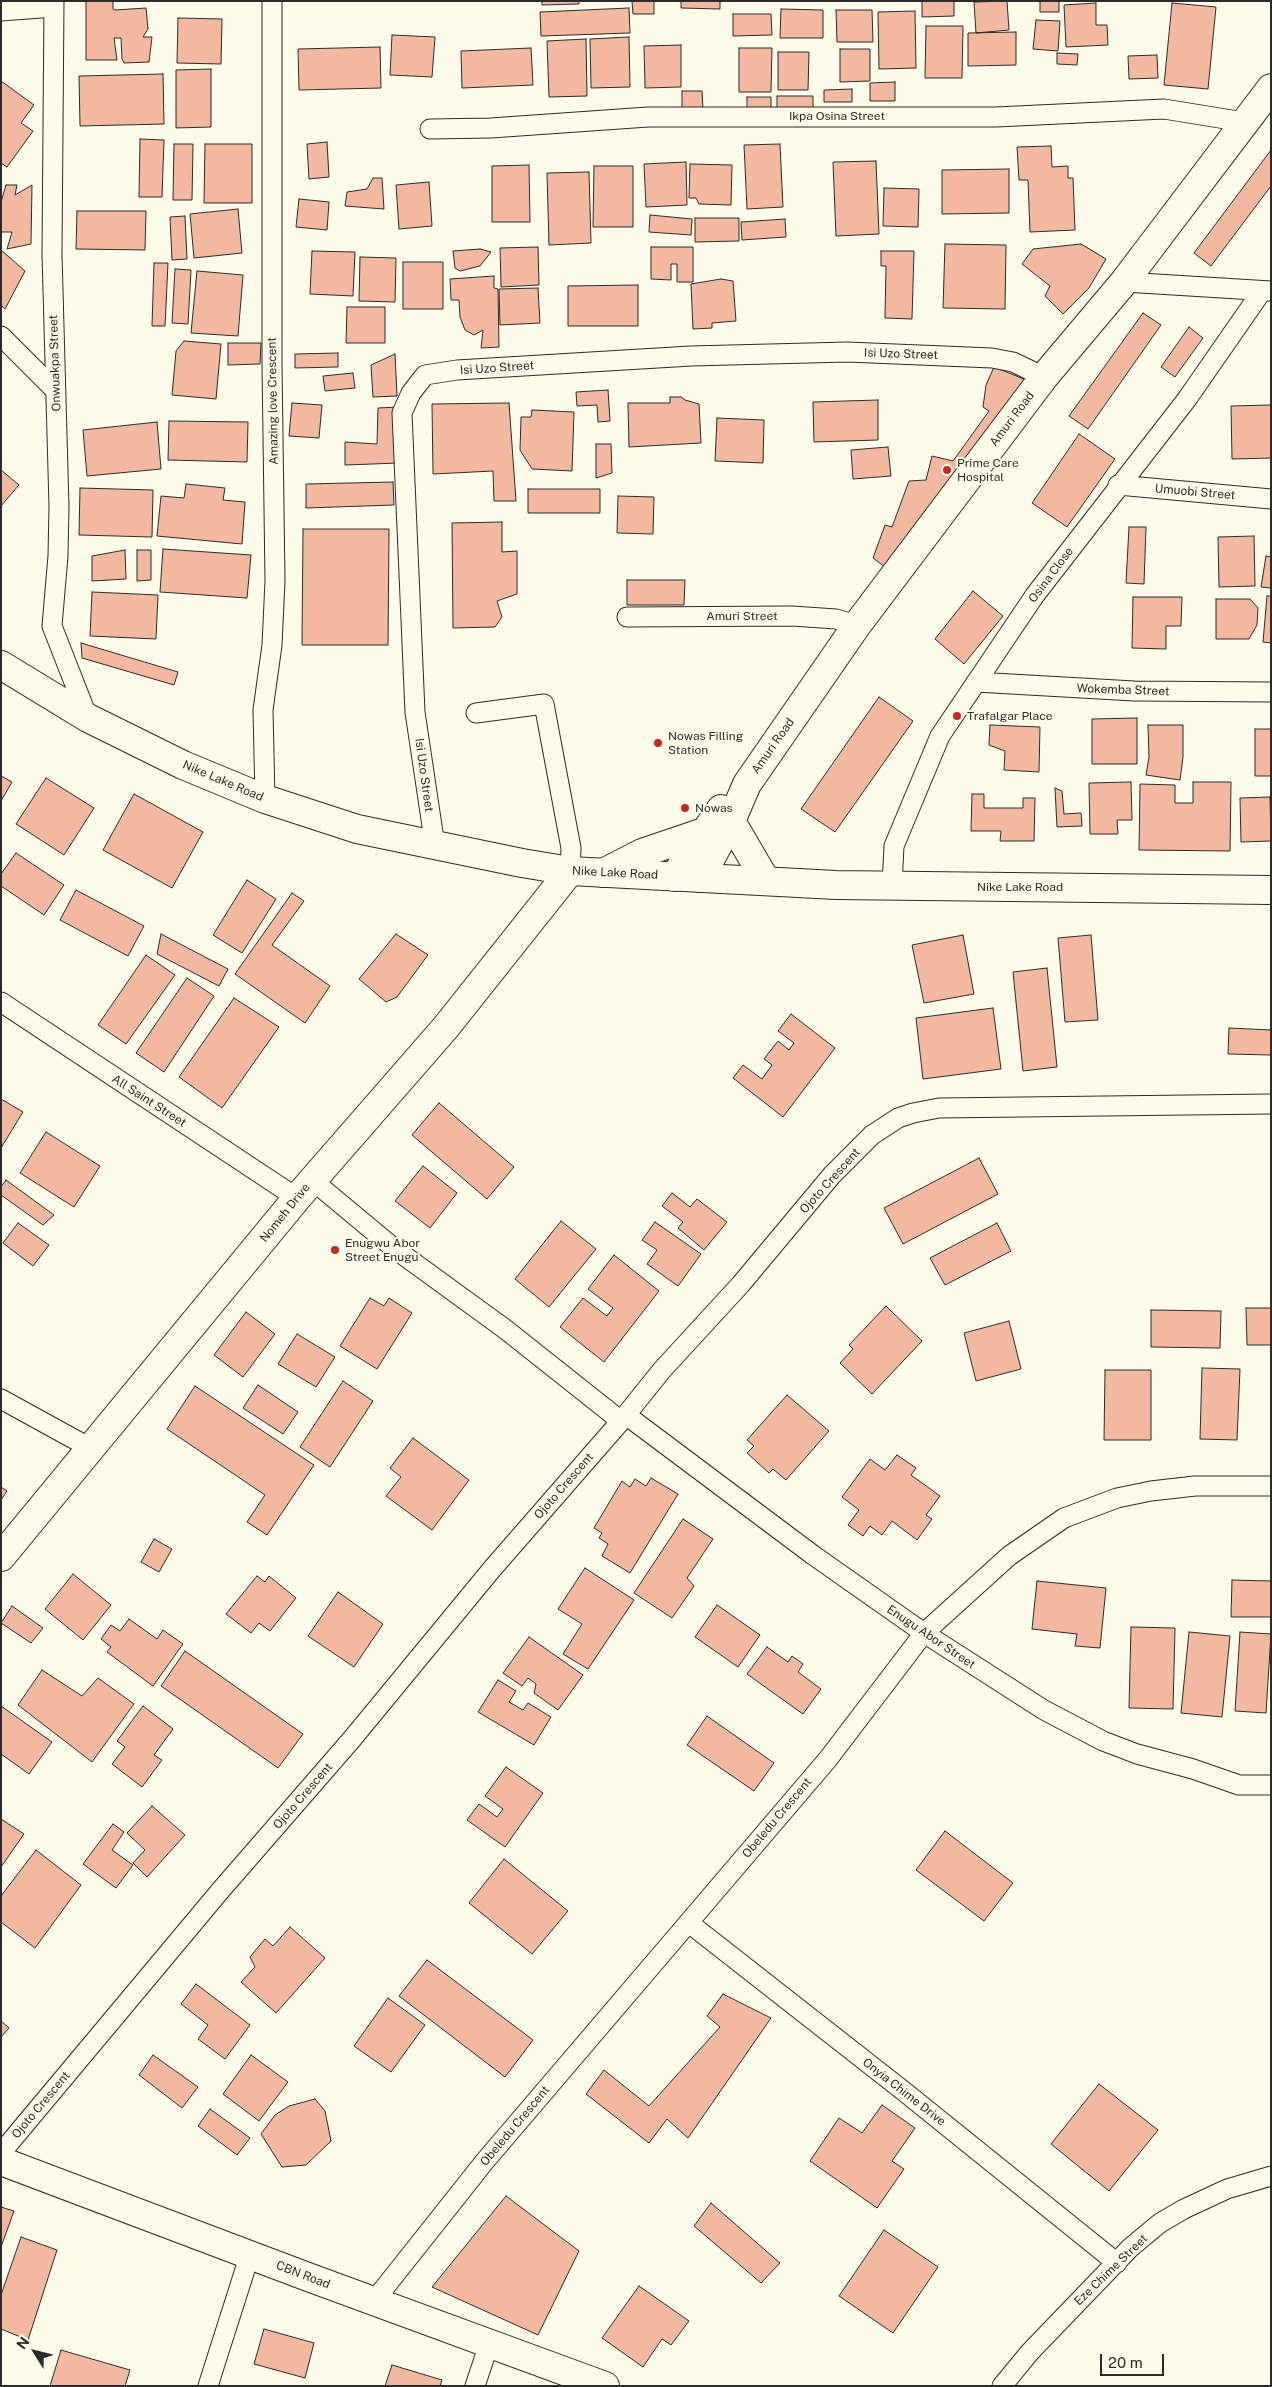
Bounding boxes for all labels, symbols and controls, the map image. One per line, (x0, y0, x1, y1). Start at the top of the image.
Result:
street label: Ikpa Osina Street (789, 109, 885, 123)
street label: Onwuakpa Street (46, 314, 64, 412)
street label: Amazing love Crescent (265, 337, 281, 465)
street label: Isi Uzo Street (864, 346, 938, 362)
street label: Isi Uzo Street (459, 358, 535, 378)
street label: Amuri Road (987, 389, 1037, 449)
place label: Prime Care Hospital (957, 456, 1019, 484)
marker: Prime Care Hospital (941, 464, 953, 476)
street label: Umuobi Street (1154, 481, 1236, 503)
street label: Osina Close (1026, 544, 1076, 606)
street label: Amuri Street (706, 609, 778, 623)
street label: Wokemba Street (1076, 681, 1170, 699)
place label: Trafalgar Place (967, 709, 1053, 723)
marker: Trafalgar Place (951, 710, 963, 722)
street label: Amuri Road (748, 715, 798, 777)
place label: Nowas Filling Station (668, 729, 743, 757)
street label: Isi Uzo Street (412, 737, 436, 813)
marker: Nowas Filling Station (652, 737, 664, 749)
street label: Nike Lake Road (181, 758, 265, 804)
place label: Nowas (695, 801, 733, 815)
marker: Nowas (679, 802, 691, 814)
street label: Nike Lake Road (572, 864, 658, 882)
street label: Nike Lake Road (977, 880, 1063, 894)
street label: All Saint Street (109, 1072, 189, 1130)
street label: Ojoto Crescent (797, 1145, 863, 1217)
street label: Nomeh Drive (257, 1181, 313, 1245)
place label: Enugwu Abor Street Enugu (345, 1236, 420, 1264)
marker: Enugwu Abor Street Enugu (329, 1244, 341, 1256)
street label: Ojoto Crescent (531, 1450, 597, 1522)
street label: Enugu Abor Street (884, 1602, 978, 1672)
street label: Ojoto Crescent (270, 1760, 336, 1832)
street label: Obeledu Crescent (739, 1775, 815, 1861)
street label: Onyia Chime Drive (860, 2055, 948, 2129)
street label: Ojoto Crescent (9, 2069, 73, 2141)
street label: Obeledu Crescent (477, 2083, 553, 2169)
street label: Eze Chime Street (1071, 2231, 1151, 2309)
street label: CBN Road (274, 2258, 332, 2292)
north arrow (10, 2327, 60, 2377)
text: N (13, 2334, 33, 2352)
scale bar (1102, 2344, 1166, 2376)
text: 20 m (1108, 2354, 1143, 2371)

